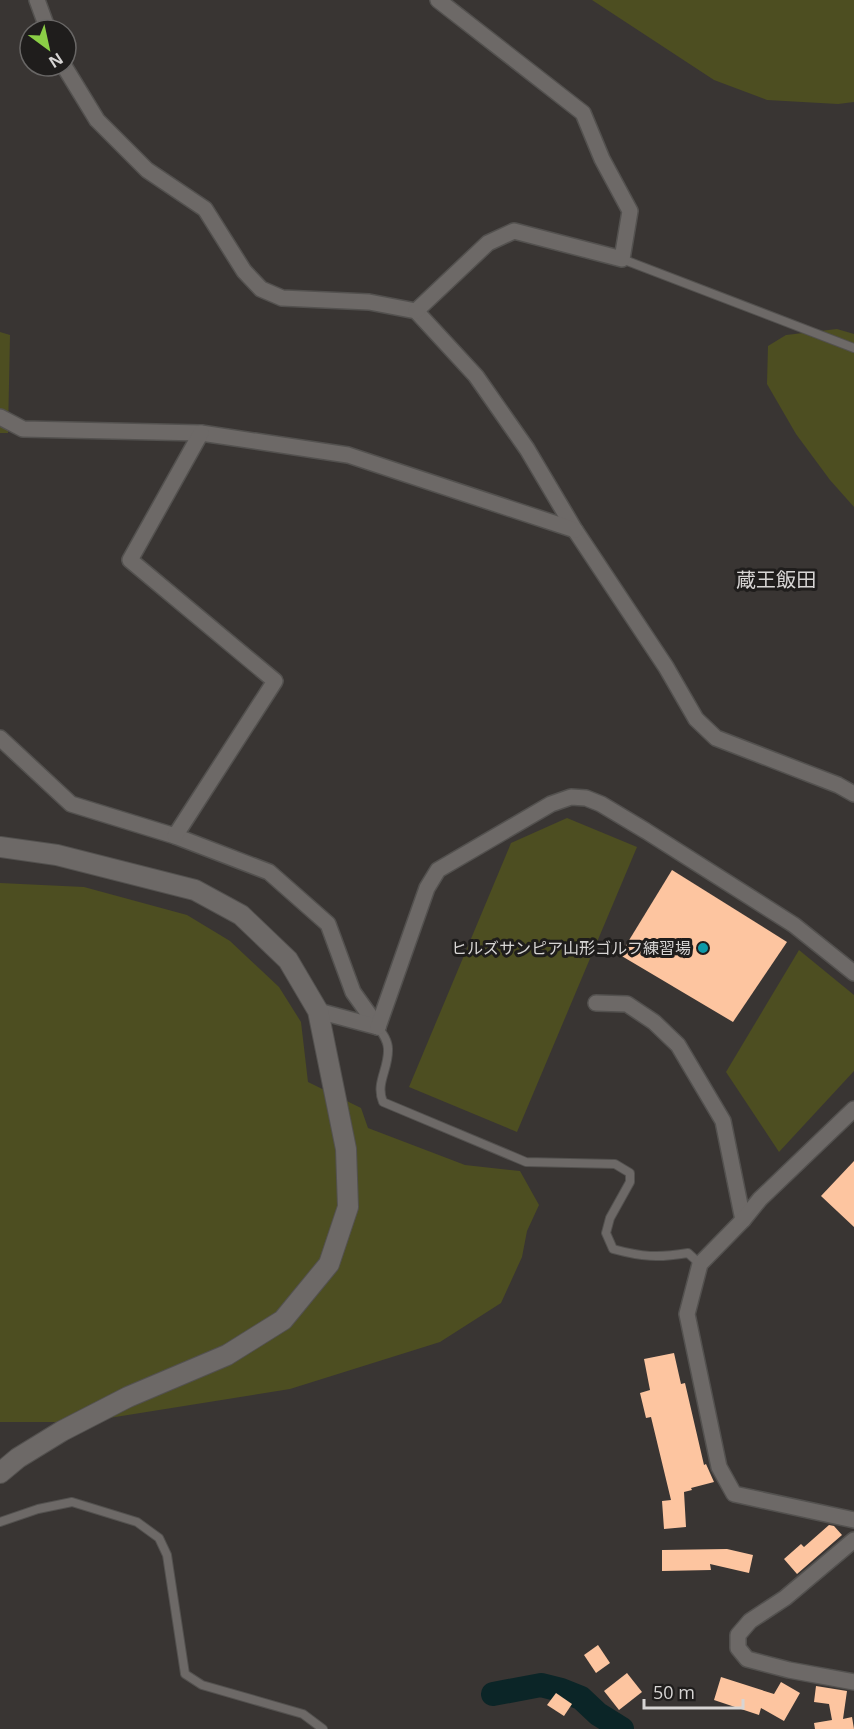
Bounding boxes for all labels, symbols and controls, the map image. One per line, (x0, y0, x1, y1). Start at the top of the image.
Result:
north arrow (18, 18, 78, 78)
text: N (45, 48, 68, 73)
district label: 蔵王飯田 (736, 566, 816, 593)
place label: ヒルズサンピア山形ゴルフ練習場 (451, 937, 691, 959)
marker: ヒルズサンピア山形ゴルフ練習場 (696, 941, 710, 955)
scale bar (644, 1672, 743, 1710)
text: 50 m (653, 1680, 695, 1704)

